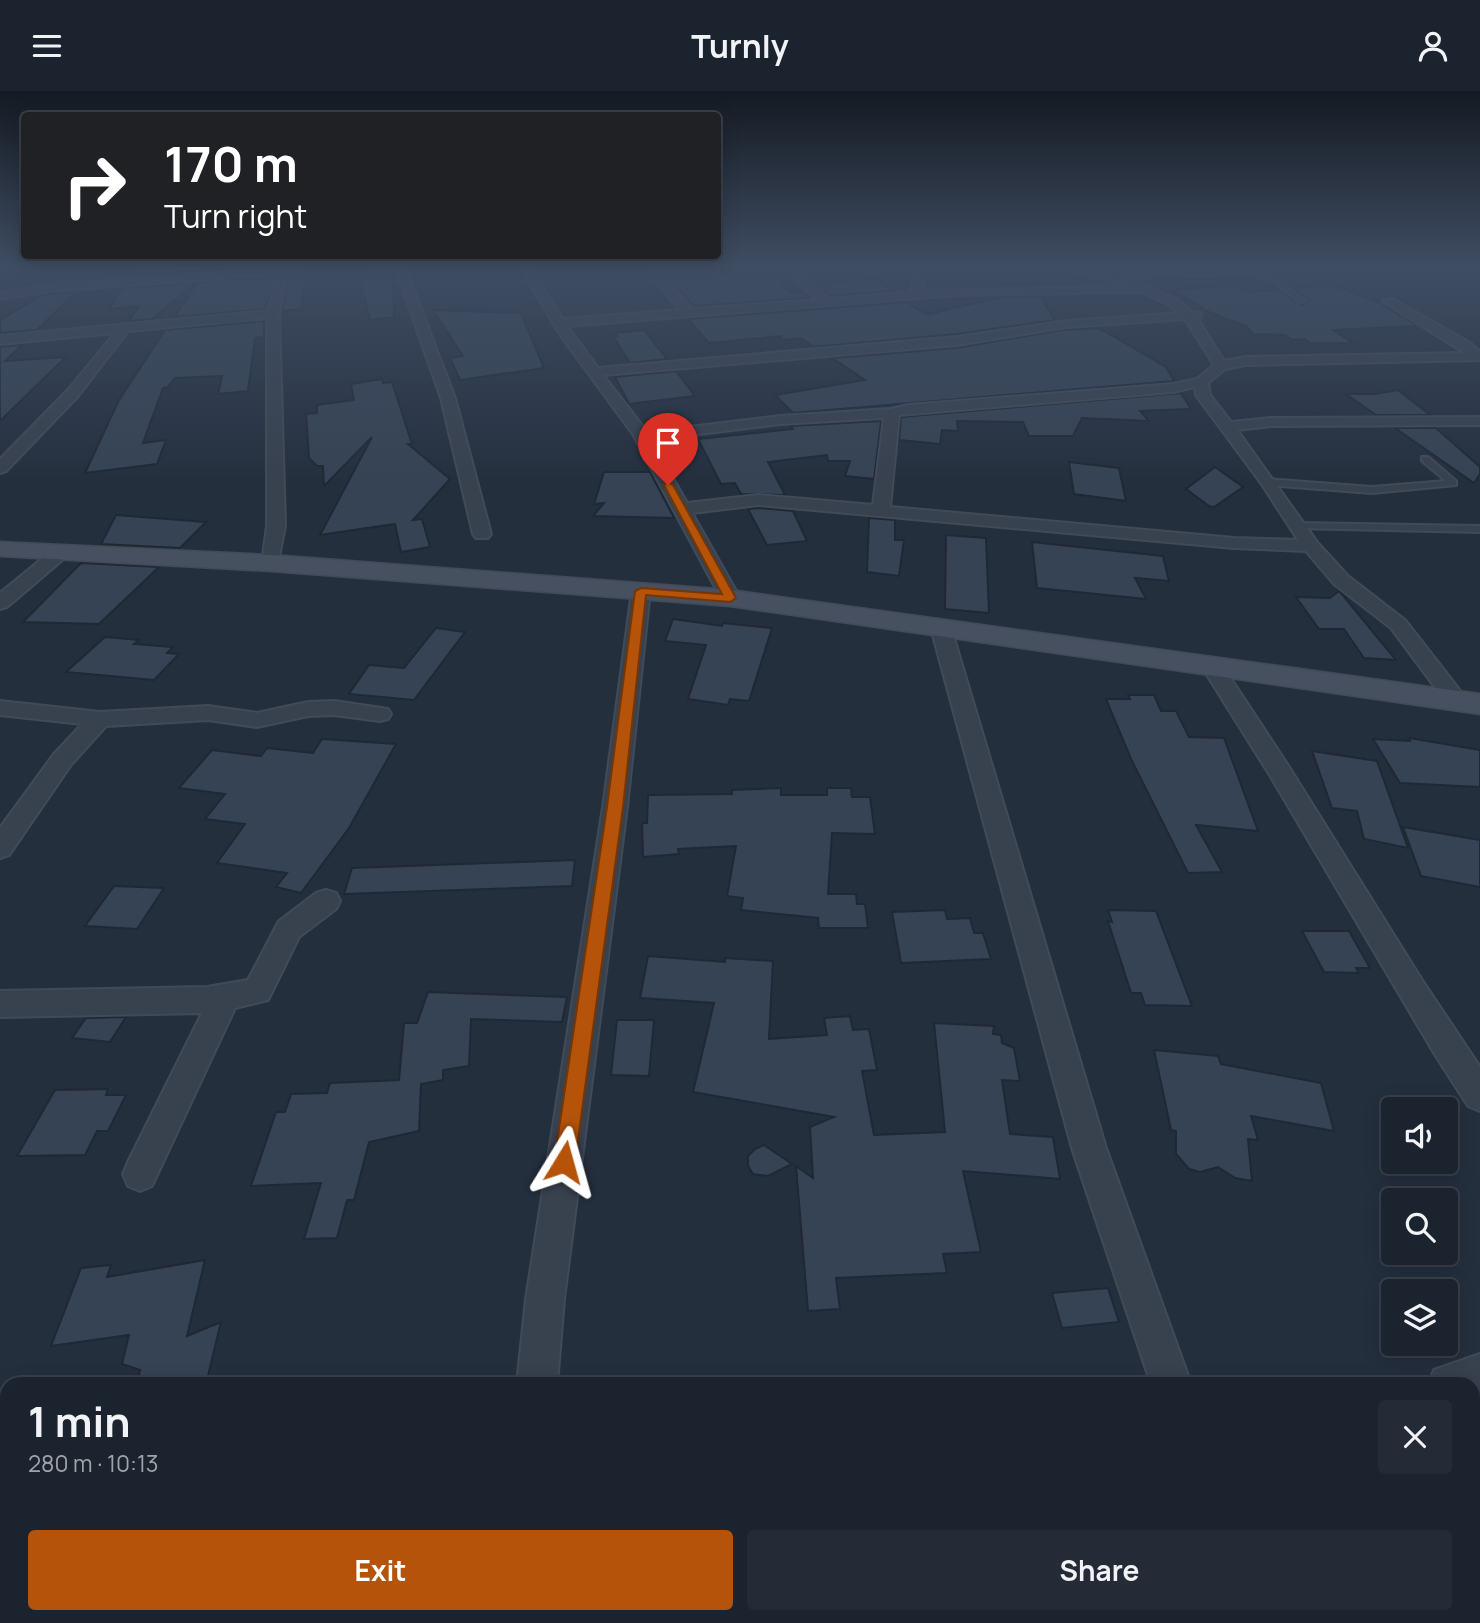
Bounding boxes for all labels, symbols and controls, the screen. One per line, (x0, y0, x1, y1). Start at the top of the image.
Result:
text: Turnly (691, 24, 789, 68)
icon: menu (28, 27, 66, 65)
icon: person (1414, 27, 1452, 65)
text: 170 m (164, 130, 298, 197)
icon: right (49, 140, 140, 231)
text: Turn right (164, 194, 307, 238)
pin (638, 413, 698, 485)
icon: arrive (649, 424, 687, 462)
map controls (1381, 1097, 1458, 1356)
button: sound (1381, 1097, 1458, 1174)
position arrow (527, 1125, 601, 1199)
button: search (1381, 1188, 1458, 1265)
button: layers (1381, 1279, 1458, 1356)
text: 1 min (28, 1392, 131, 1450)
button: close (1378, 1400, 1452, 1474)
text: 280 m · 10:13 (28, 1447, 159, 1479)
button: Exit (28, 1530, 733, 1610)
button: Share (747, 1530, 1452, 1610)

